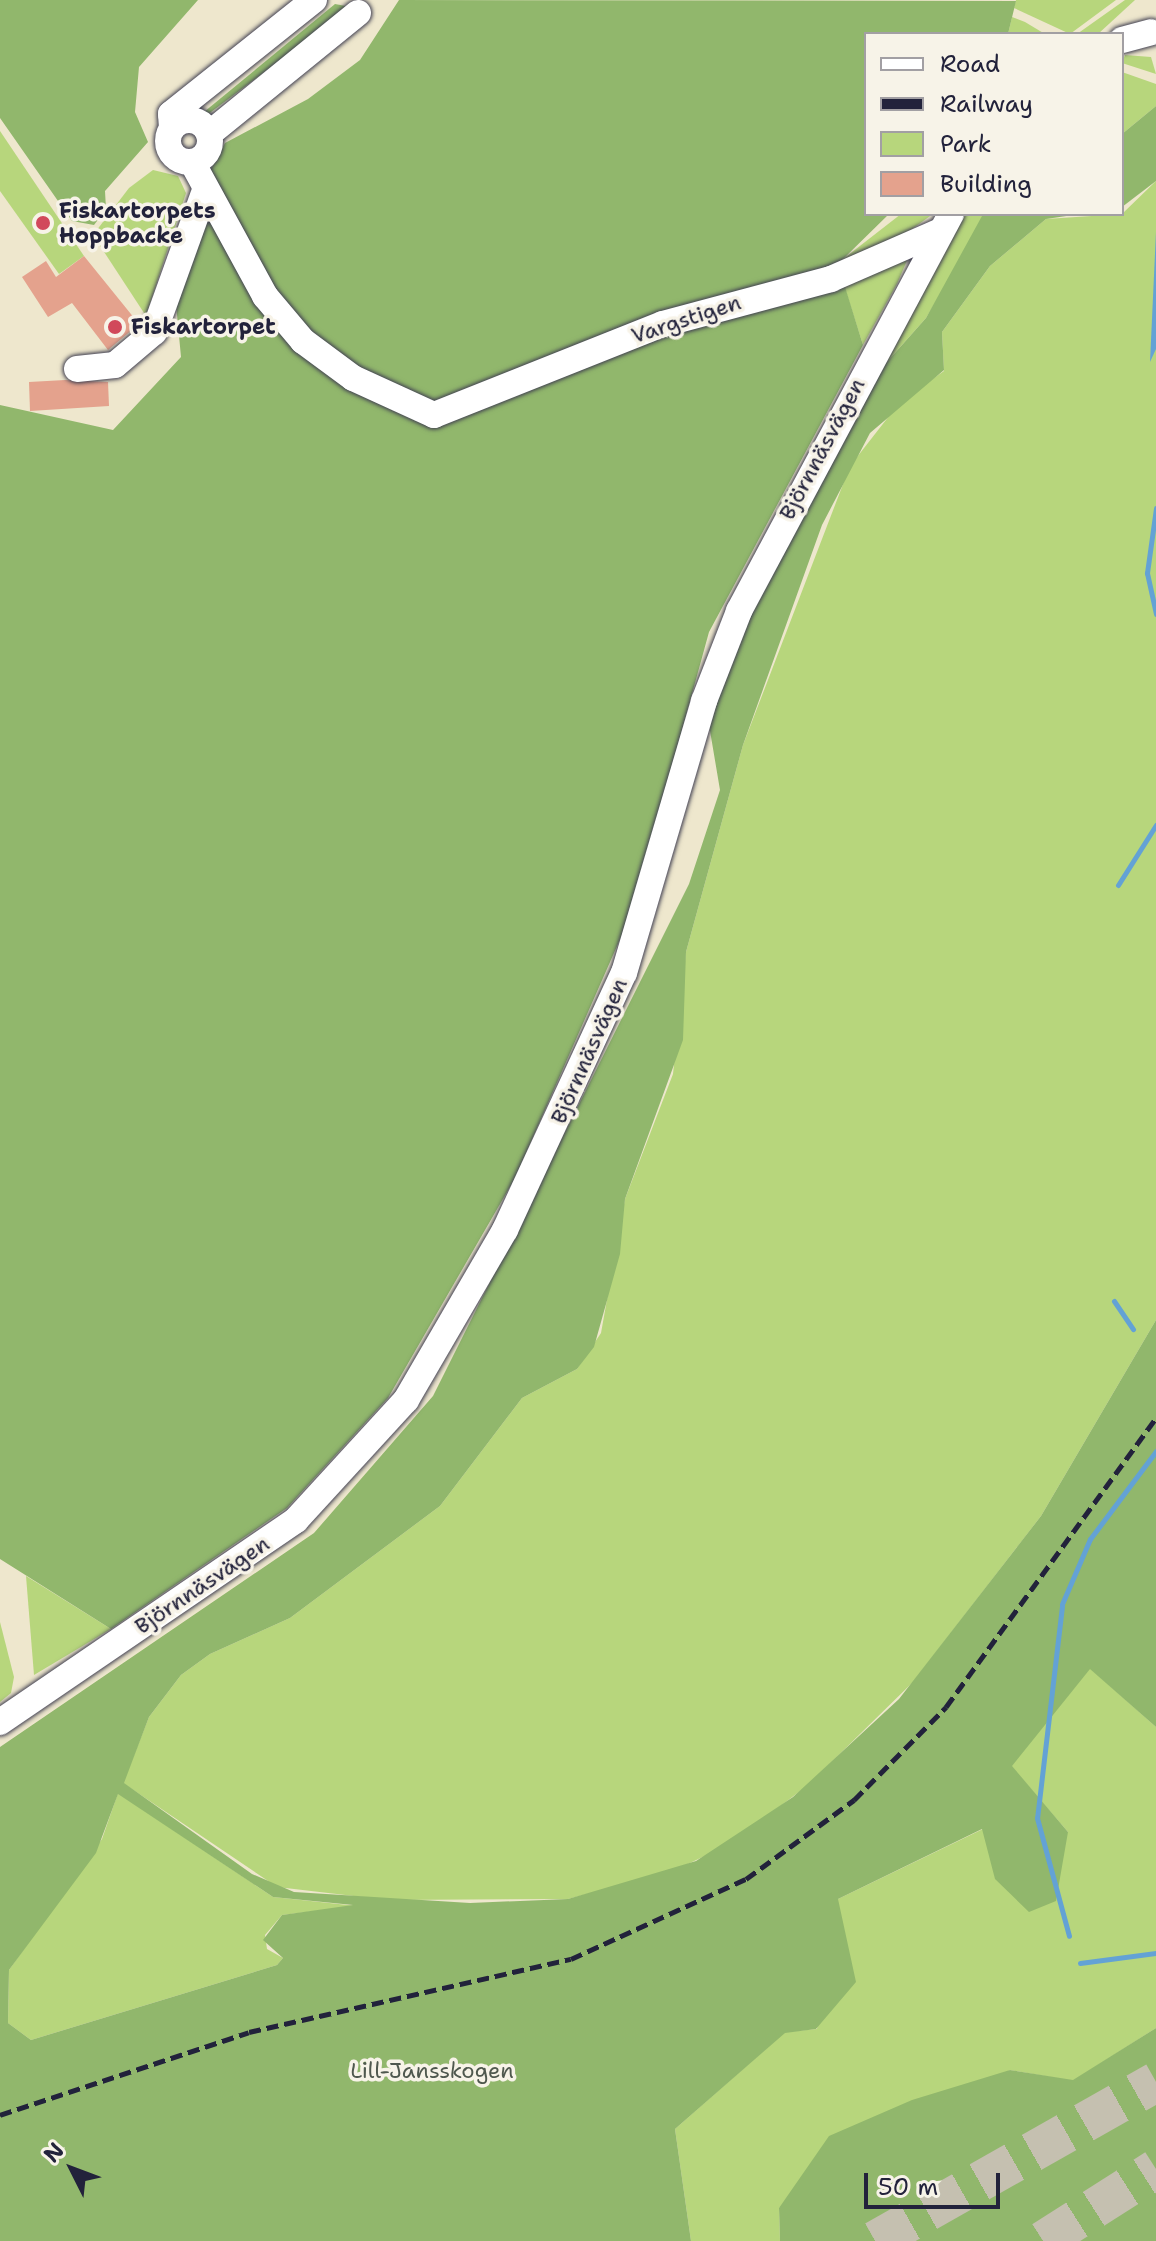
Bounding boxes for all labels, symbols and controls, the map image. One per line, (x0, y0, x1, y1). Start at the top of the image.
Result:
legend (864, 32, 1124, 216)
text: Road (940, 48, 1000, 80)
text: Railway (940, 88, 1033, 120)
text: Park (940, 128, 992, 160)
text: Building (940, 168, 1032, 200)
place label: Fiskartorpets Hoppbacke (59, 197, 216, 248)
marker: Fiskartorpets Hoppbacke (34, 214, 52, 232)
street label: Vargstigen (628, 289, 744, 349)
place label: Fiskartorpet (131, 314, 276, 340)
marker: Fiskartorpet (106, 318, 124, 336)
street label: Björnnäsvägen (774, 374, 870, 524)
street label: Björnnäsvägen (545, 974, 633, 1128)
street label: Björnnäsvägen (130, 1530, 274, 1640)
park label: Lill-Jansskogen (350, 2058, 514, 2084)
north arrow (32, 2129, 112, 2209)
text: N (37, 2136, 70, 2169)
scale bar (868, 2157, 1004, 2207)
text: 50 m (878, 2171, 938, 2203)

